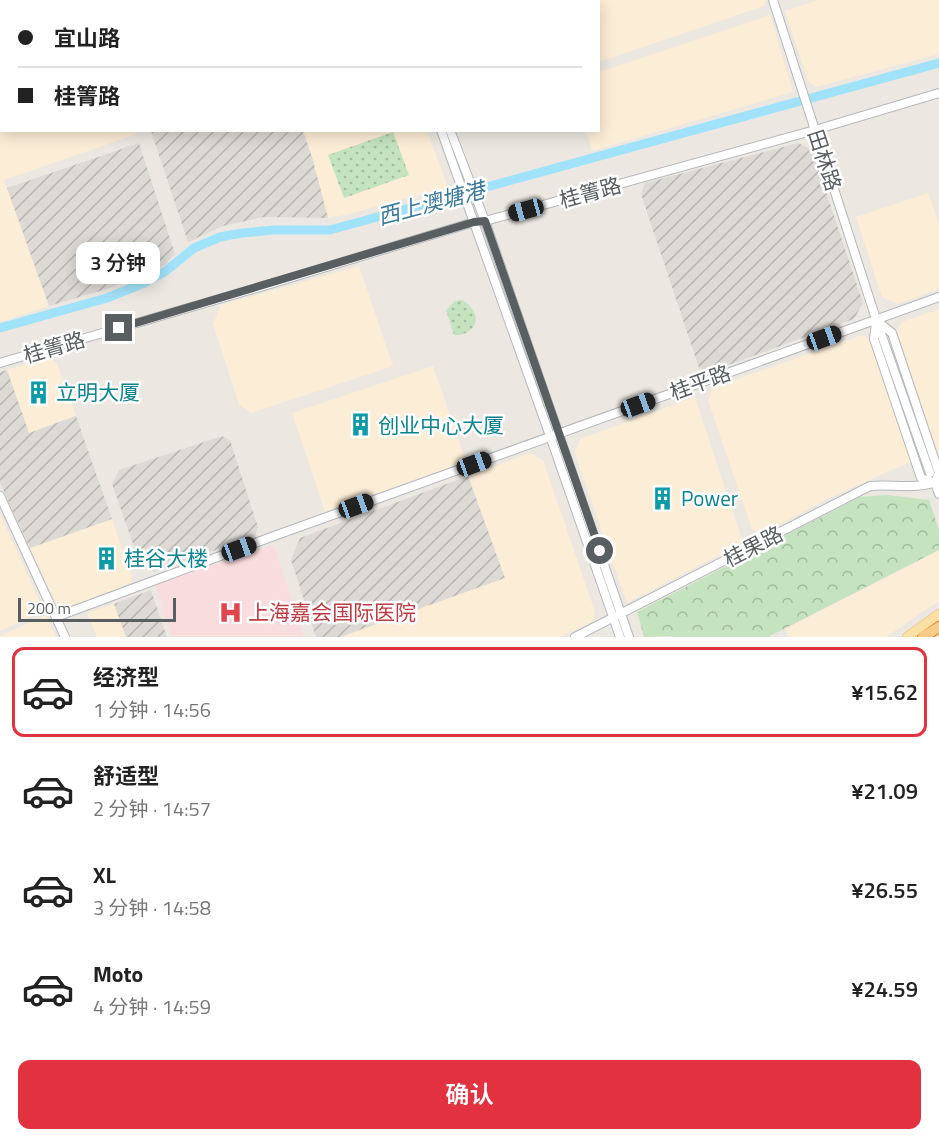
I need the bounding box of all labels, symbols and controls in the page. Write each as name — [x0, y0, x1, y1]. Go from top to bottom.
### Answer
text: 宜山路 — [54, 21, 120, 55]
text: 桂箐路 — [54, 79, 120, 113]
street label: 田林路 — [800, 125, 850, 195]
street label: 桂箐路 — [555, 168, 625, 216]
water label: 西上澳塘港 — [373, 172, 491, 234]
car — [506, 197, 546, 223]
callout: 3 分钟 — [77, 241, 161, 283]
text: 3 分钟 — [90, 247, 146, 278]
route end — [105, 314, 132, 341]
street label: 桂箐路 — [19, 323, 89, 371]
car — [804, 323, 844, 353]
street label: 桂平路 — [665, 356, 735, 408]
place label: 立明大厦 — [56, 376, 140, 408]
building icon: 立明大厦 — [25, 379, 51, 405]
car — [618, 390, 658, 420]
place label: 创业中心大厦 — [378, 409, 504, 441]
building icon: 创业中心大厦 — [347, 412, 373, 438]
car — [454, 449, 494, 479]
place label: Power — [681, 482, 738, 514]
building icon: Power — [650, 485, 676, 511]
car — [336, 491, 376, 521]
street label: 桂果路 — [718, 517, 788, 575]
car — [219, 534, 259, 564]
route start — [586, 537, 613, 564]
place label: 桂谷大楼 — [124, 542, 208, 574]
building icon: 桂谷大楼 — [93, 545, 119, 571]
scale bar — [18, 595, 176, 622]
text: 200 m — [27, 596, 71, 620]
place label: 上海嘉会国际医院 — [248, 596, 416, 628]
hospital icon: 上海嘉会国际医院 — [217, 599, 243, 625]
text: 经济型 — [93, 660, 159, 694]
icon: car — [21, 665, 75, 719]
text: ¥15.62 — [851, 675, 918, 709]
text: 1 分钟 · 14:56 — [93, 694, 211, 725]
text: 舒适型 — [93, 759, 159, 793]
icon: car — [21, 764, 75, 818]
text: ¥21.09 — [851, 774, 918, 808]
text: 2 分钟 · 14:57 — [93, 793, 211, 824]
text: XL — [93, 858, 116, 892]
icon: car — [21, 863, 75, 917]
text: ¥26.55 — [851, 873, 918, 907]
text: 3 分钟 · 14:58 — [93, 892, 211, 923]
text: Moto — [93, 957, 143, 991]
icon: car — [21, 962, 75, 1016]
text: ¥24.59 — [851, 972, 918, 1006]
text: 4 分钟 · 14:59 — [93, 991, 211, 1022]
button: 确认 — [18, 1060, 921, 1129]

